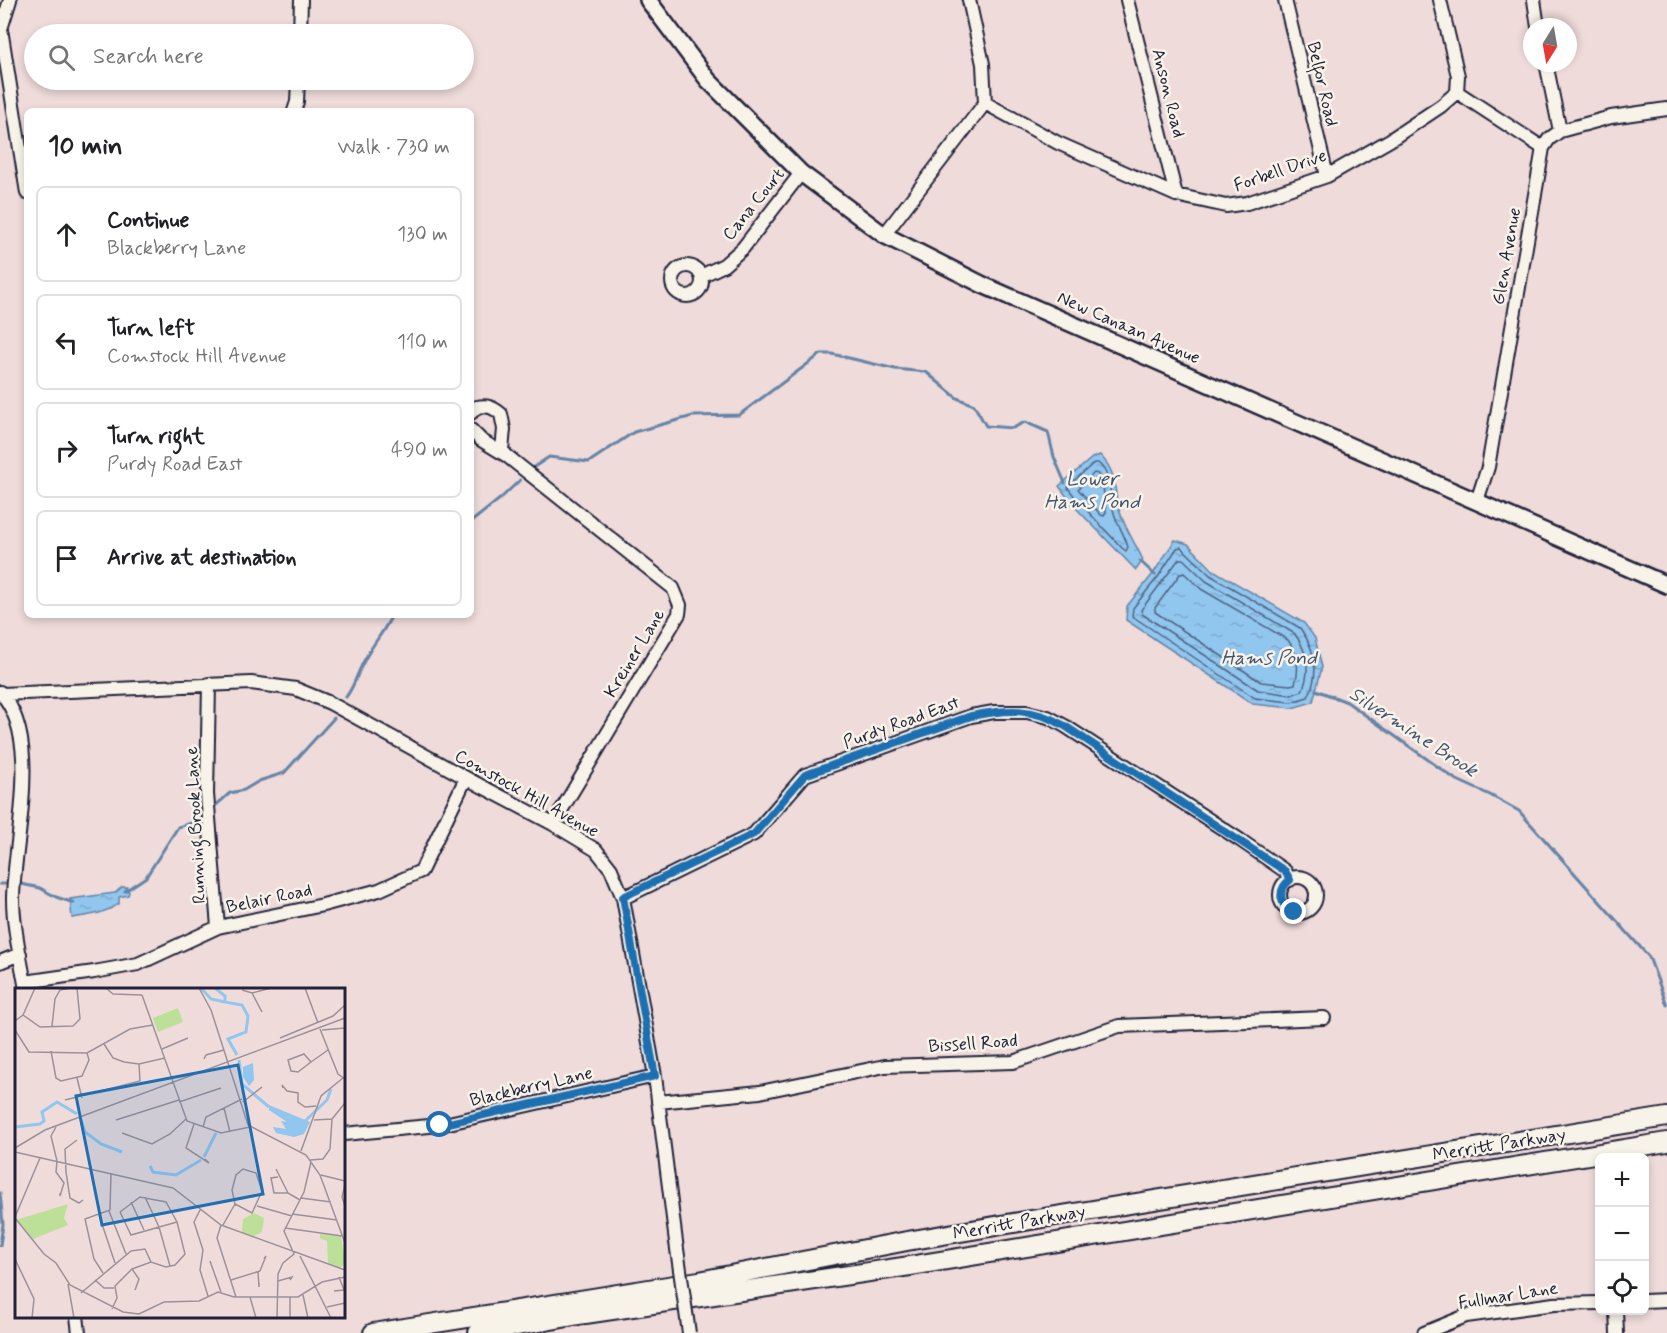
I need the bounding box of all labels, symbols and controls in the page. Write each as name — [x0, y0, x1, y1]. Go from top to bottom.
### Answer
north arrow — [1523, 18, 1577, 72]
search box — [24, 24, 474, 90]
street label: Belfor Road — [1299, 39, 1343, 129]
icon: search — [45, 41, 78, 74]
text: Search here — [93, 43, 204, 71]
street label: Anson Road — [1145, 46, 1191, 140]
text: 10 min — [48, 130, 123, 164]
text: Walk · 730 m — [337, 134, 450, 161]
street label: Forbell Drive — [1231, 144, 1330, 198]
street label: Cana Court — [717, 163, 791, 246]
street label: Glen Avenue — [1487, 206, 1527, 307]
text: Continue — [107, 207, 189, 235]
icon: ahead — [50, 218, 83, 251]
text: 130 m — [397, 221, 448, 248]
text: Blackberry Lane — [107, 235, 246, 262]
street label: New Canaan Avenue — [1053, 286, 1204, 370]
text: Turn left — [107, 315, 195, 343]
icon: left — [50, 326, 83, 359]
text: 110 m — [397, 329, 448, 356]
text: Comstock Hill Avenue — [107, 343, 287, 370]
text: Turn right — [107, 423, 205, 451]
icon: right — [50, 434, 83, 467]
text: 490 m — [391, 437, 448, 464]
text: Purdy Road East — [107, 451, 243, 478]
water label: Lower Hams Pond — [1044, 466, 1141, 516]
icon: arrive — [50, 542, 83, 575]
text: Arrive at destination — [107, 544, 297, 572]
street label: Kreiner Lane — [599, 605, 671, 702]
water label: Hams Pond — [1221, 645, 1318, 672]
water label: Silvermine Brook — [1344, 681, 1484, 785]
street label: Purdy Road East — [840, 691, 963, 755]
street label: Comstock Hill Avenue — [450, 744, 603, 844]
street label: Running Brook Lane — [180, 745, 214, 904]
street label: Belair Road — [224, 878, 314, 920]
route end — [1280, 898, 1306, 924]
inset map — [15, 988, 345, 1318]
street label: Bissell Road — [928, 1029, 1019, 1059]
street label: Blackberry Lane — [467, 1061, 595, 1113]
route start — [426, 1111, 452, 1137]
street label: Merritt Parkway — [1431, 1123, 1567, 1167]
map controls — [1595, 1153, 1649, 1315]
button: + — [1595, 1153, 1649, 1207]
street label: Merritt Parkway — [951, 1200, 1087, 1246]
button: − — [1595, 1207, 1649, 1261]
button: locate — [1595, 1261, 1649, 1315]
street label: Fullmar Lane — [1457, 1276, 1560, 1316]

